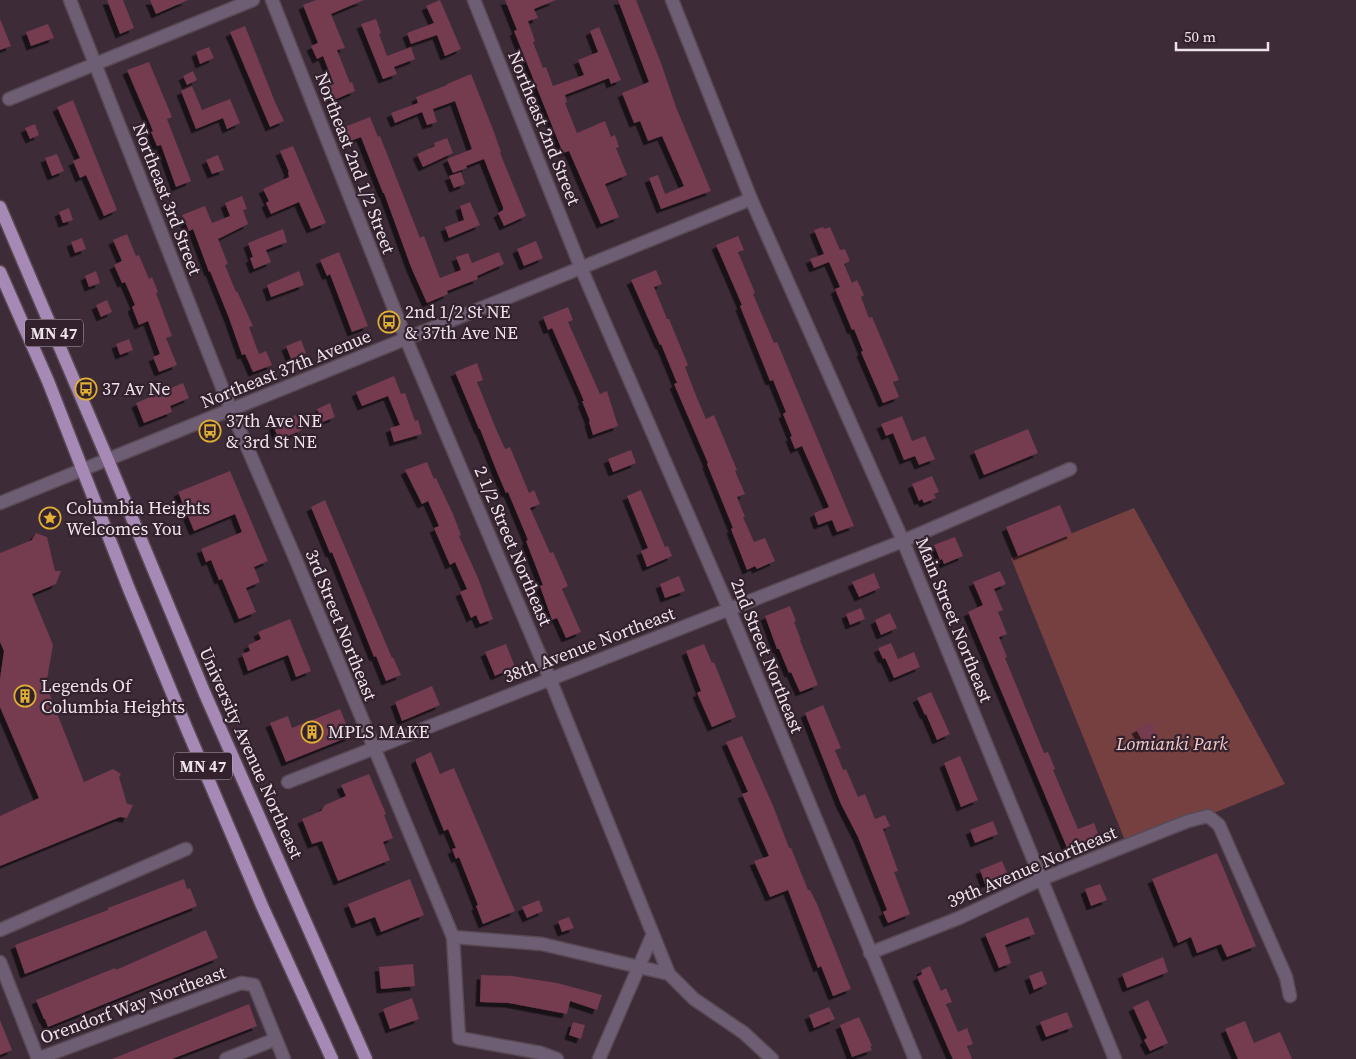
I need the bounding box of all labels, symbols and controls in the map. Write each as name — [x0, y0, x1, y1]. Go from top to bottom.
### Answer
scale bar — [1176, 20, 1268, 52]
text: 50 m — [1184, 26, 1216, 47]
street label: Northeast 2nd Street — [502, 47, 587, 209]
street label: Northeast 2nd 1/2 Street — [309, 68, 402, 257]
street label: Northeast 3rd Street — [127, 119, 208, 279]
place label: 2nd 1/2 St NE & 37th Ave NE — [405, 299, 518, 345]
bus stop icon: 2nd 1/2 St NE & 37th Ave NE — [377, 310, 401, 334]
road number: MN 47 — [25, 319, 83, 346]
street label: Northeast 37th Avenue — [197, 323, 375, 414]
place label: 37 Av Ne — [102, 376, 171, 401]
bus stop icon: 37 Av Ne — [74, 377, 98, 401]
place label: 37th Ave NE & 3rd St NE — [226, 408, 322, 454]
bus stop icon: 37th Ave NE & 3rd St NE — [198, 419, 222, 443]
street label: 2 1/2 Street Northeast — [468, 462, 559, 630]
place label: Columbia Heights Welcomes You — [66, 495, 210, 541]
place icon: Columbia Heights Welcomes You — [38, 506, 62, 530]
street label: Main Street Northeast — [910, 534, 999, 706]
street label: 3rd Street Northeast — [300, 546, 383, 704]
street label: 2nd Street Northeast — [725, 575, 810, 737]
street label: 38th Avenue Northeast — [500, 600, 678, 689]
street label: University Avenue Northeast — [193, 643, 309, 863]
place label: Legends Of Columbia Heights — [41, 673, 185, 719]
building icon: Legends Of Columbia Heights — [13, 684, 37, 708]
place label: MPLS MAKE — [328, 719, 429, 744]
building icon: MPLS MAKE — [300, 720, 324, 744]
park label: Lomianki Park — [1115, 731, 1228, 756]
road number: MN 47 — [174, 752, 232, 779]
street label: 39th Avenue Northeast — [943, 820, 1120, 914]
street label: Orendorf Way Northeast — [37, 959, 229, 1050]

